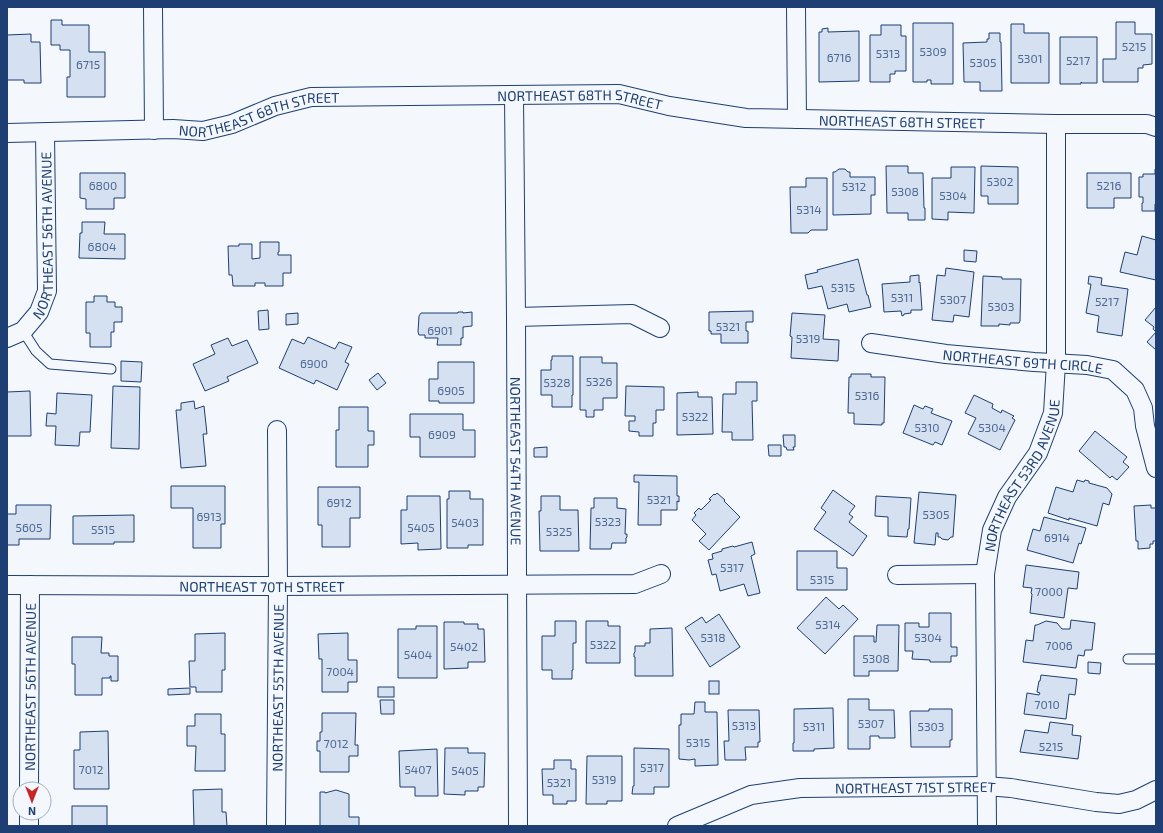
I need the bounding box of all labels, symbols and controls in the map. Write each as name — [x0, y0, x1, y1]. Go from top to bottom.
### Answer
house number: 5215 — [1122, 39, 1146, 53]
house number: 5309 — [919, 44, 947, 58]
house number: 5313 — [876, 46, 900, 60]
house number: 6716 — [827, 50, 851, 64]
house number: 5301 — [1017, 51, 1043, 65]
house number: 5217 — [1066, 53, 1090, 67]
house number: 5305 — [970, 55, 996, 69]
house number: 6715 — [76, 57, 100, 71]
street label: NORTHEAST 68TH STREET — [497, 85, 664, 113]
street label: NORTHEAST 68TH STREET — [178, 88, 340, 140]
street label: NORTHEAST 68TH STREET — [819, 111, 985, 131]
street label: NORTHEAST 56TH AVENUE — [28, 151, 56, 322]
house number: 5302 — [986, 174, 1014, 188]
house number: 6800 — [89, 178, 117, 192]
house number: 5216 — [1097, 178, 1122, 192]
house number: 5312 — [842, 179, 867, 193]
house number: 5308 — [891, 184, 919, 198]
house number: 5304 — [939, 188, 967, 202]
house number: 5314 — [796, 202, 822, 216]
house number: 6804 — [88, 239, 116, 253]
house number: 5315 — [831, 280, 855, 294]
house number: 5311 — [891, 290, 913, 304]
house number: 5307 — [940, 292, 966, 306]
house number: 5217 — [1095, 294, 1119, 308]
house number: 5303 — [987, 299, 1015, 313]
house number: 5321 — [716, 319, 740, 333]
house number: 6901 — [427, 323, 453, 337]
house number: 5319 — [796, 331, 821, 345]
street label: NORTHEAST 69TH CIRCLE — [942, 345, 1105, 376]
house number: 6900 — [300, 356, 328, 370]
house number: 5326 — [586, 374, 612, 388]
house number: 5328 — [543, 375, 571, 389]
street label: NORTHEAST 54TH AVENUE — [508, 377, 525, 545]
house number: 6905 — [437, 383, 465, 397]
house number: 5316 — [855, 388, 880, 402]
street label: NORTHEAST 53RD AVENUE — [980, 399, 1062, 553]
house number: 5322 — [682, 409, 709, 423]
house number: 5310 — [914, 420, 940, 434]
house number: 5304 — [978, 420, 1006, 434]
house number: 6909 — [428, 427, 456, 441]
house number: 5321 — [647, 492, 671, 506]
house number: 6912 — [326, 495, 352, 509]
house number: 5305 — [923, 507, 949, 521]
house number: 6913 — [196, 509, 222, 523]
house number: 5323 — [595, 514, 621, 528]
house number: 5403 — [451, 515, 479, 529]
house number: 5605 — [16, 520, 42, 534]
house number: 5405 — [407, 520, 435, 534]
house number: 5515 — [91, 522, 115, 536]
house number: 5325 — [546, 524, 572, 538]
house number: 6914 — [1044, 530, 1070, 544]
house number: 5317 — [720, 560, 744, 574]
house number: 5315 — [810, 572, 834, 586]
street label: NORTHEAST 70TH STREET — [179, 577, 345, 595]
house number: 7000 — [1035, 584, 1063, 598]
street label: NORTHEAST 56TH AVENUE — [21, 603, 38, 771]
street label: NORTHEAST 55TH AVENUE — [268, 604, 286, 772]
house number: 5314 — [815, 617, 841, 631]
house number: 5318 — [700, 630, 726, 644]
house number: 5304 — [914, 630, 942, 644]
house number: 5322 — [590, 637, 617, 651]
house number: 7006 — [1045, 638, 1073, 652]
house number: 5402 — [450, 639, 478, 653]
house number: 5404 — [404, 647, 432, 661]
house number: 5308 — [862, 651, 890, 665]
house number: 7004 — [326, 664, 354, 678]
house number: 7010 — [1034, 697, 1060, 711]
house number: 5307 — [858, 716, 884, 730]
house number: 5313 — [732, 718, 756, 732]
house number: 5311 — [803, 719, 825, 733]
house number: 5303 — [917, 719, 945, 733]
house number: 5315 — [686, 735, 710, 749]
house number: 7012 — [324, 736, 349, 750]
house number: 5215 — [1039, 739, 1063, 753]
house number: 5317 — [640, 760, 664, 774]
house number: 7012 — [79, 762, 104, 776]
house number: 5407 — [404, 762, 432, 776]
house number: 5405 — [451, 763, 479, 777]
house number: 5319 — [592, 772, 617, 786]
house number: 5321 — [547, 775, 571, 789]
street label: NORTHEAST 71ST STREET — [835, 777, 996, 796]
north arrow — [12, 781, 52, 821]
text: N — [28, 805, 36, 818]

